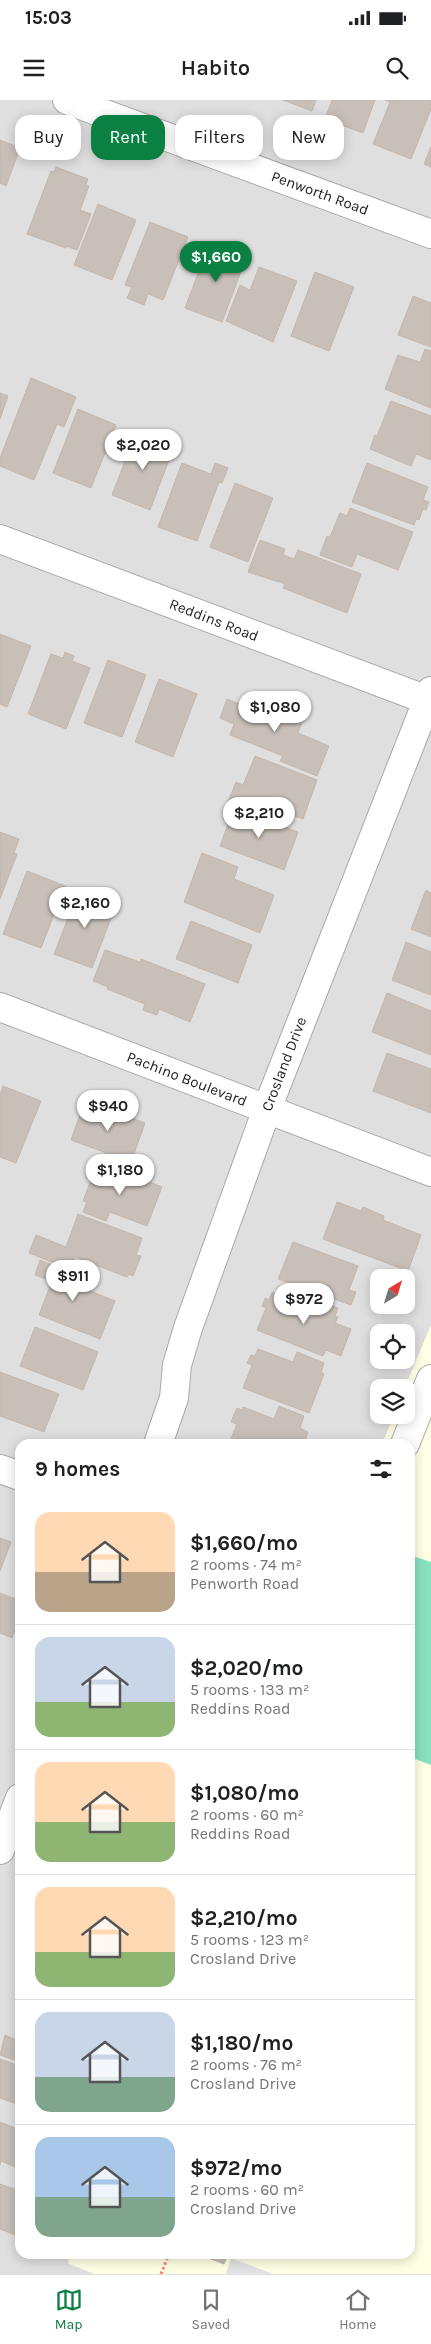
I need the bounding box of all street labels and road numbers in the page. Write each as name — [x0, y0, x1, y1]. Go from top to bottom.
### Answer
street label: Penworth Road — [269, 167, 371, 219]
street label: Reddins Road — [167, 595, 261, 645]
street label: Crosland Drive — [258, 1014, 310, 1114]
street label: Pachino Boulevard — [124, 1048, 250, 1110]

